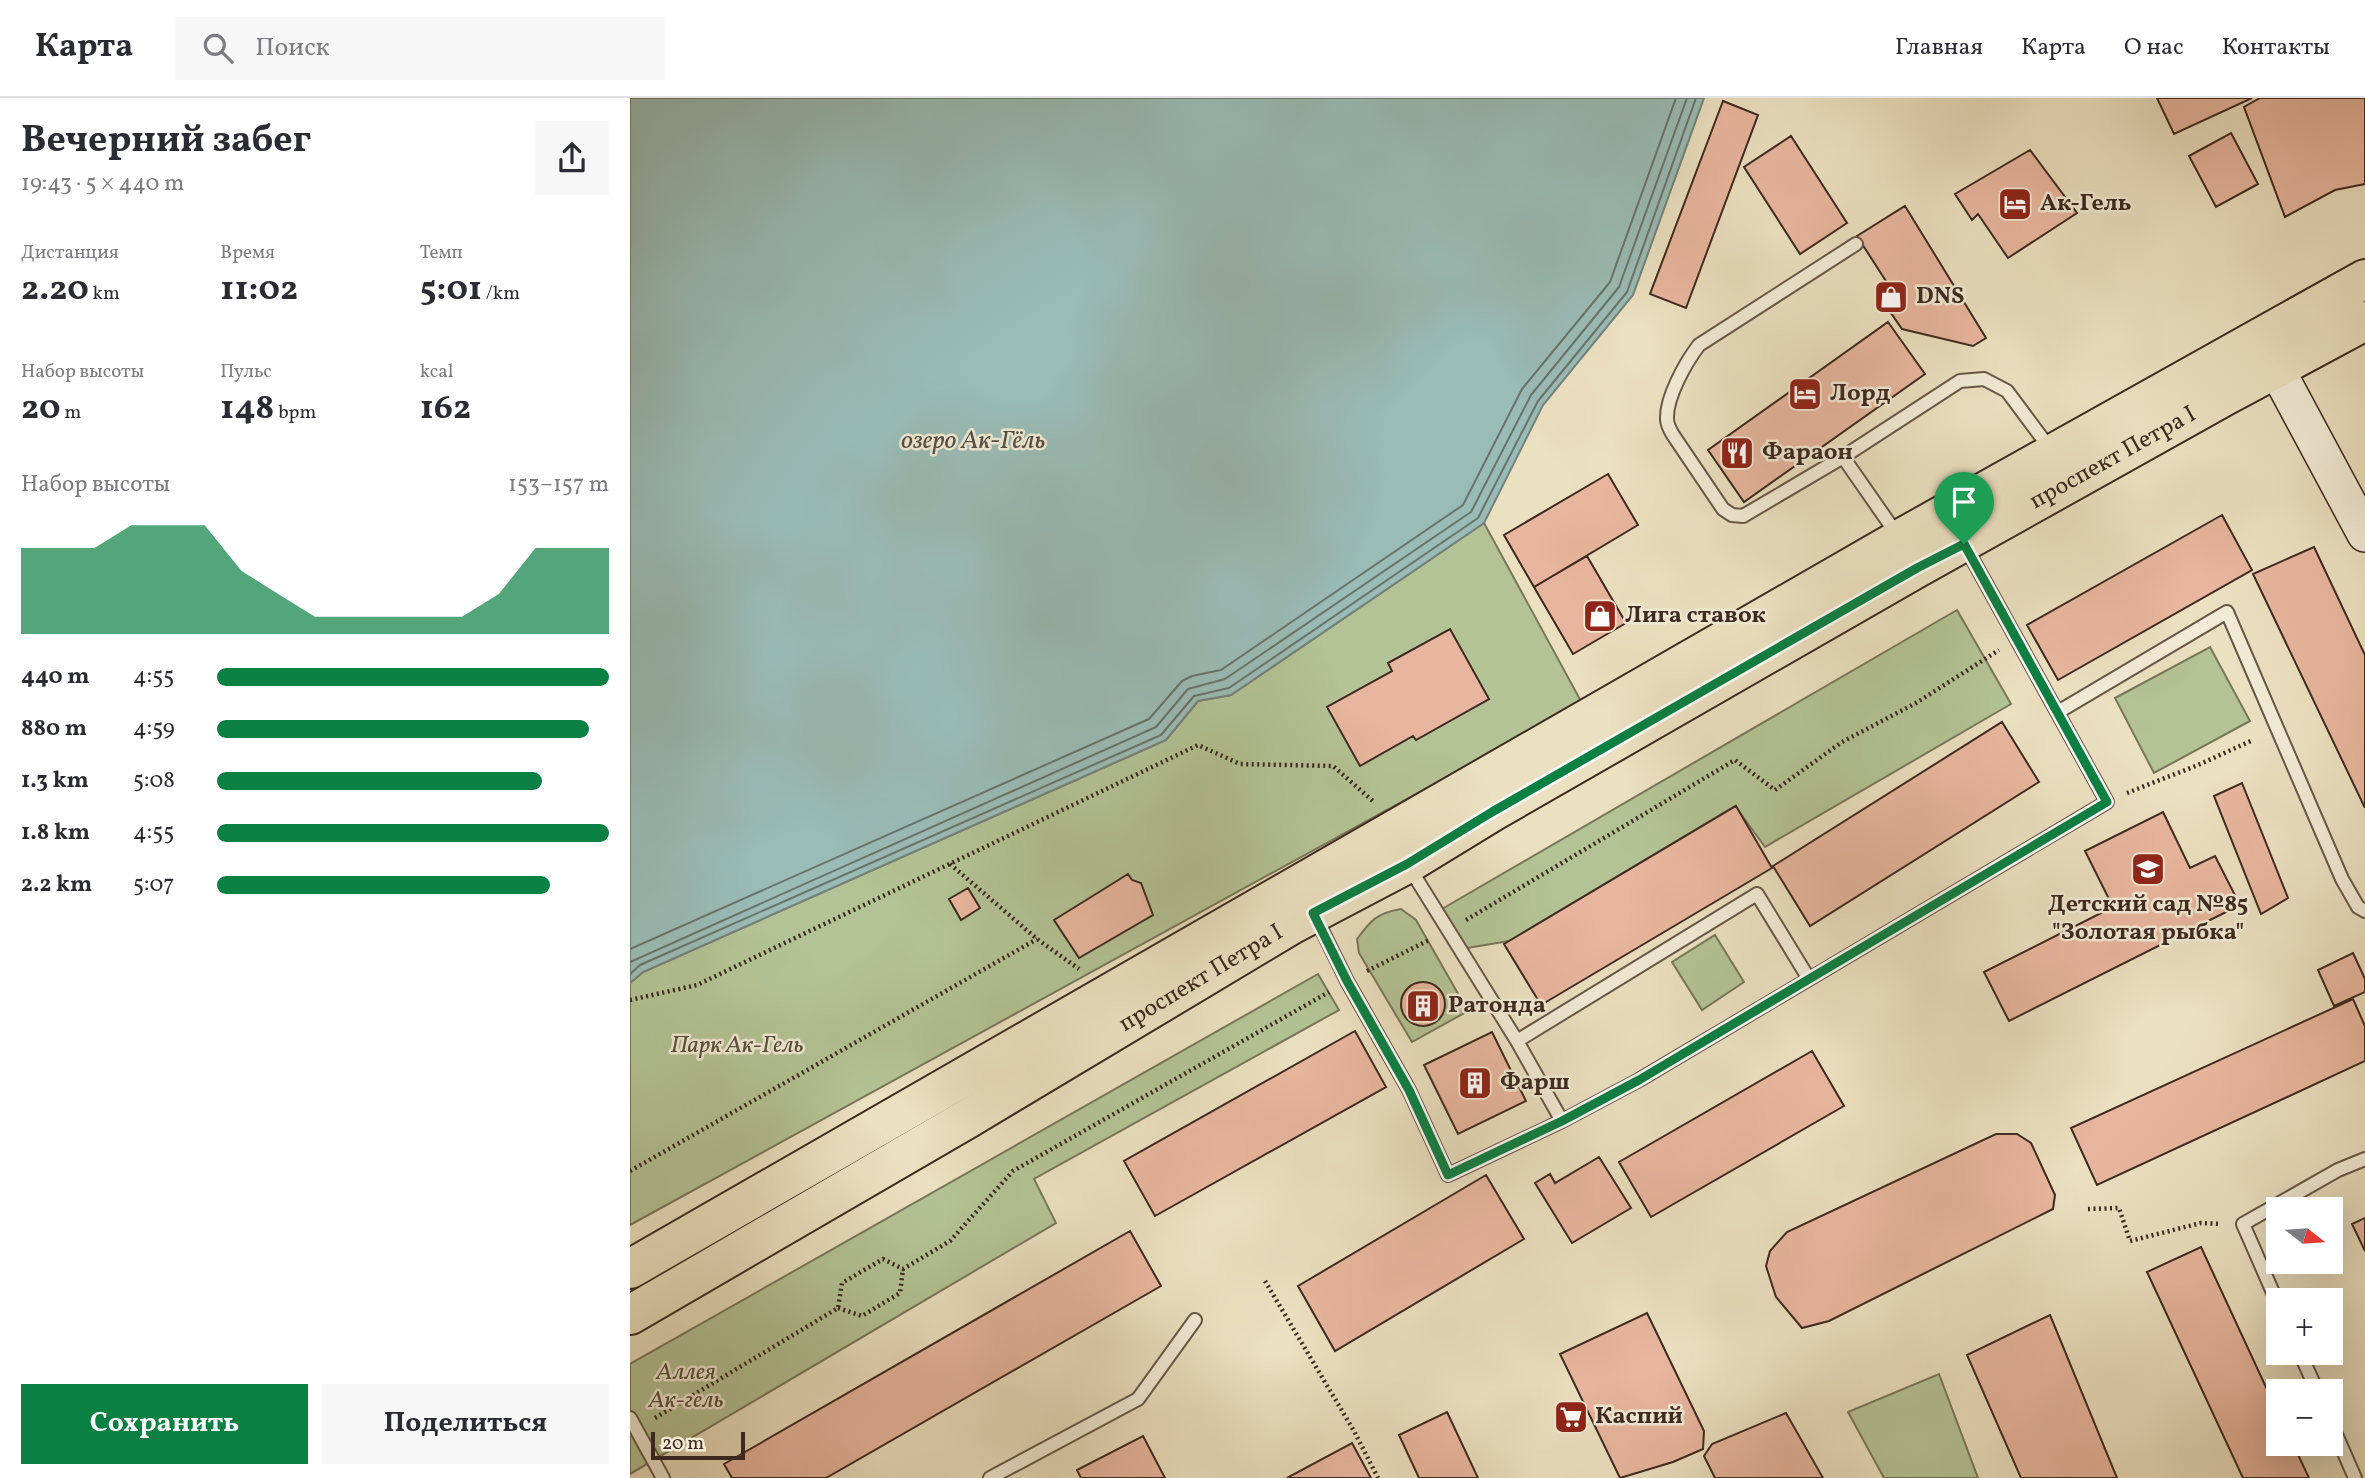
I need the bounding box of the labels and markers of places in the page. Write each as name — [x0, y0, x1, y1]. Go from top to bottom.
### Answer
hotel icon: Ак-Гель — [1996, 185, 2034, 223]
place label: Ак-Гель — [2040, 187, 2132, 221]
shop icon: DNS — [1872, 278, 1910, 316]
place label: DNS — [1916, 280, 1964, 314]
hotel icon: Лорд — [1786, 375, 1824, 413]
place label: Лорд — [1830, 377, 1891, 411]
restaurant icon: Фараон — [1718, 434, 1756, 472]
place label: Фараон — [1762, 436, 1853, 470]
pin — [1934, 472, 1994, 544]
shop icon: Лига ставок — [1581, 597, 1619, 635]
place label: Лига ставок — [1625, 599, 1766, 633]
school or university icon: Детский сад №85 "Золотая рыбка" — [2129, 850, 2167, 888]
place label: Детский сад №85 "Золотая рыбка" — [2048, 888, 2248, 950]
building icon: Ратонда — [1404, 987, 1442, 1025]
place label: Ратонда — [1448, 989, 1546, 1023]
building icon: Фарш — [1456, 1064, 1494, 1102]
place label: Фарш — [1500, 1066, 1570, 1100]
supermarket icon: Каспий — [1552, 1398, 1590, 1436]
place label: Каспий — [1595, 1400, 1683, 1434]

